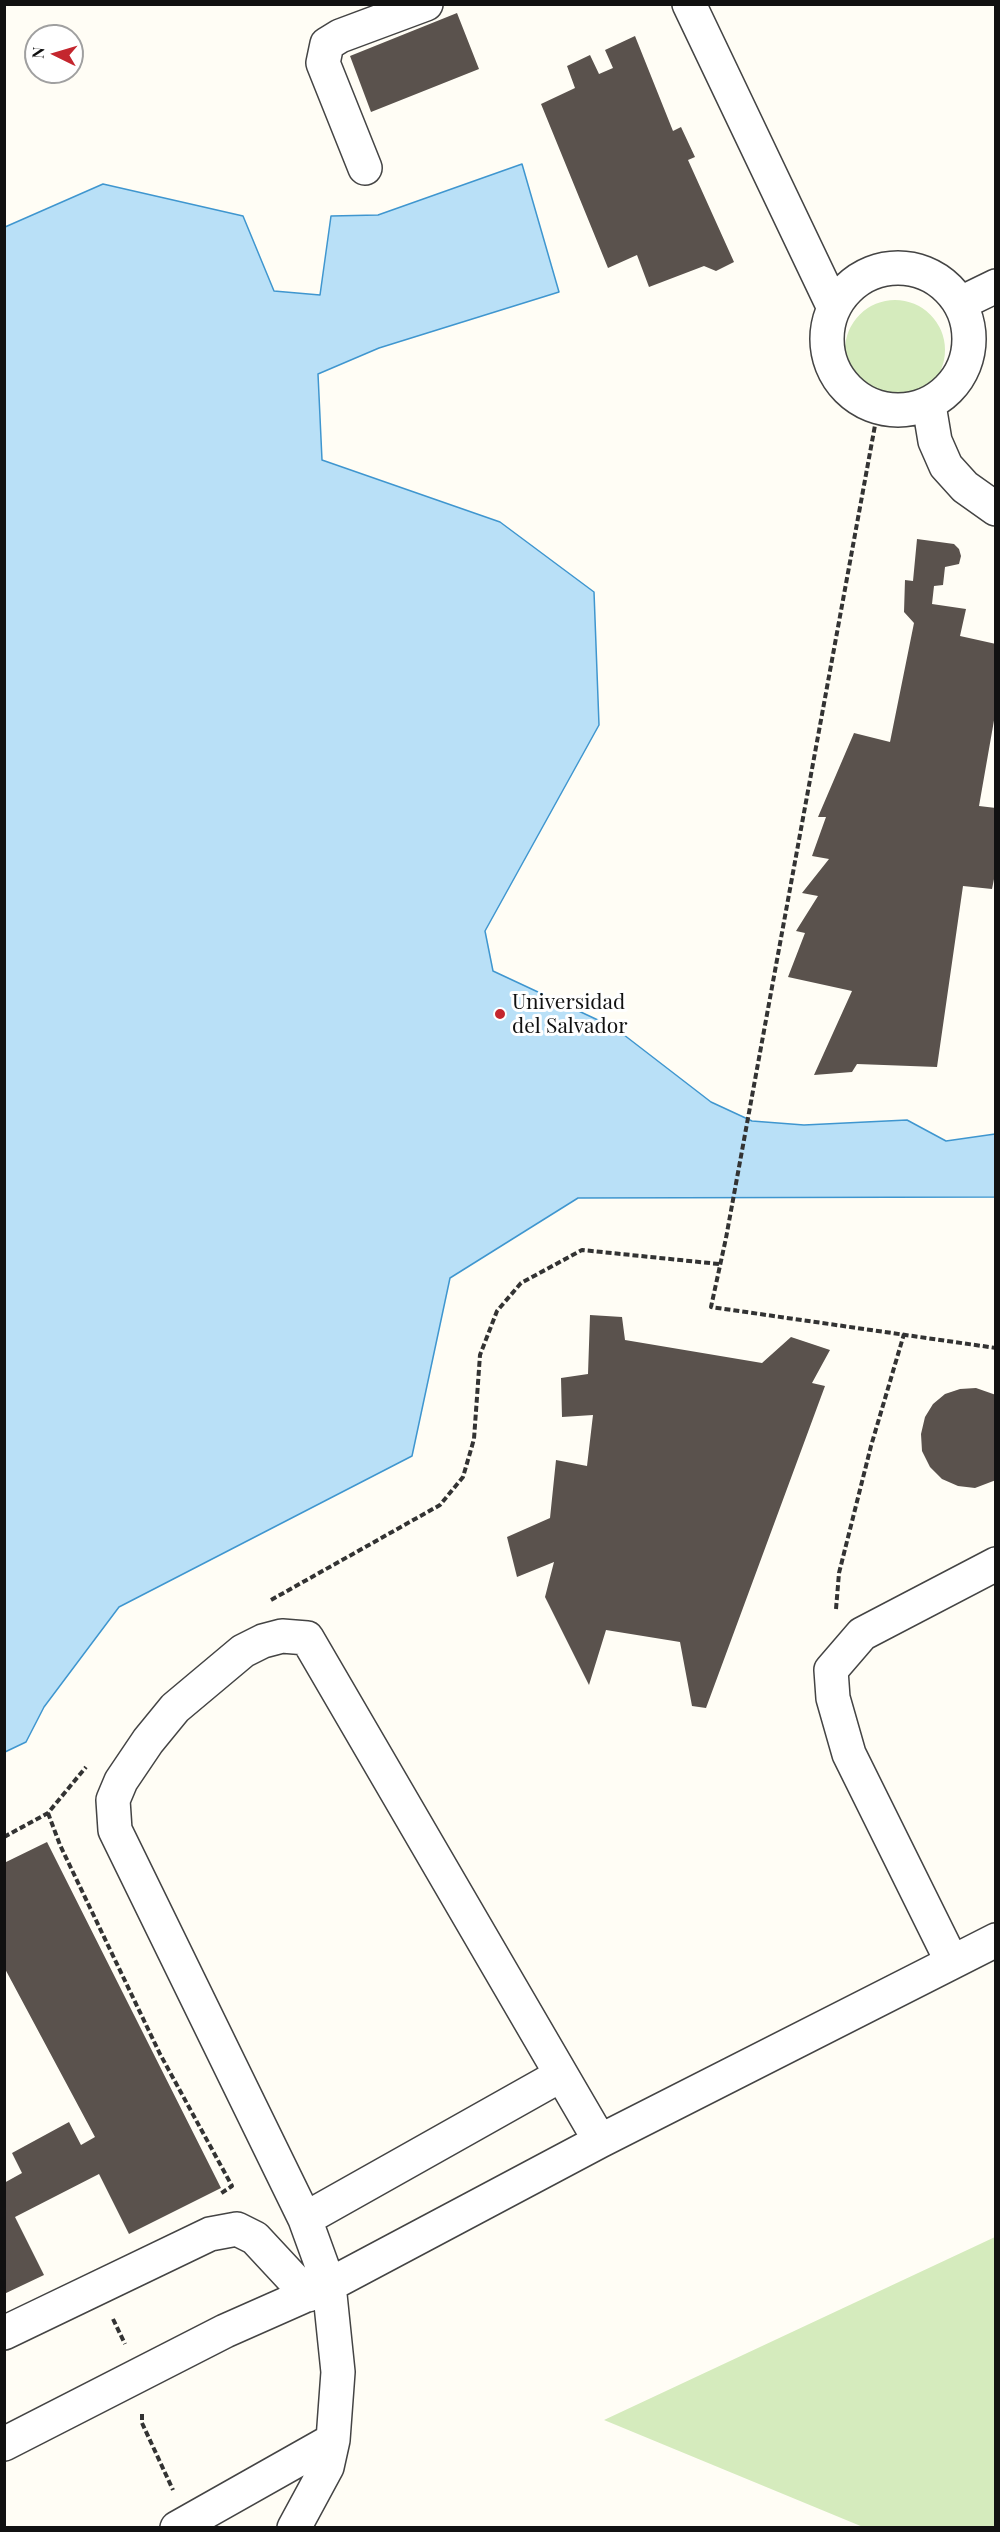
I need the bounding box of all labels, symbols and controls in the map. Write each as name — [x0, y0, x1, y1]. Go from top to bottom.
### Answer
north arrow — [24, 24, 84, 84]
text: N — [27, 46, 49, 59]
place label: Universidad del Salvador — [512, 989, 628, 1039]
marker: Universidad del Salvador — [493, 1007, 507, 1021]

